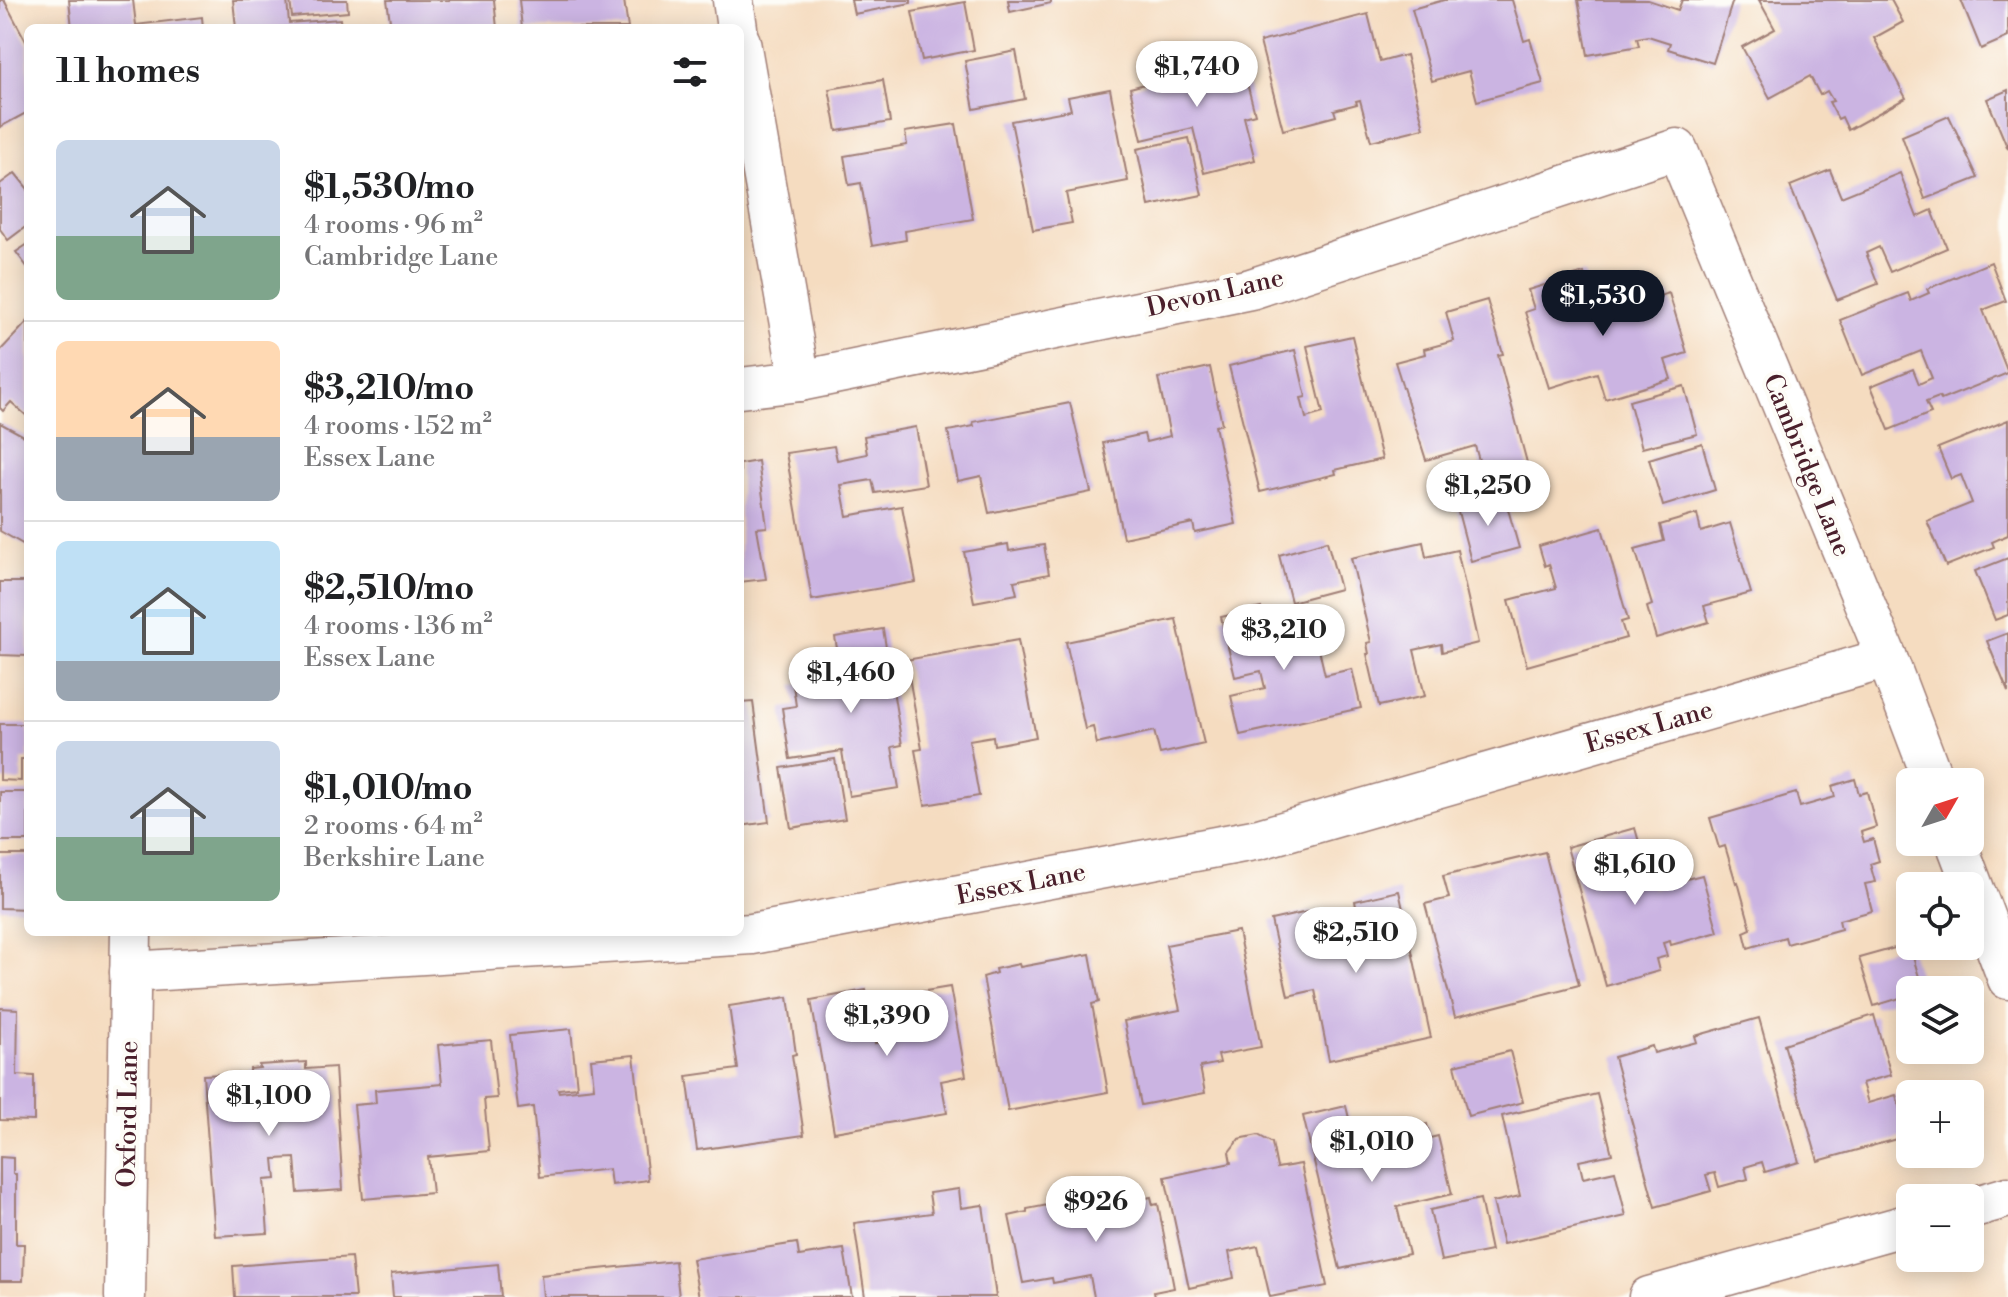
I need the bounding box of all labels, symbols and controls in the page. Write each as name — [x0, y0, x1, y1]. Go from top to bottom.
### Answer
pin: $1,740 — [1132, 41, 1262, 109]
icon: filters — [668, 50, 712, 94]
text: 11 homes — [56, 51, 200, 93]
text: $1,740 — [1154, 51, 1240, 83]
text: $1,530/mo — [304, 167, 475, 209]
icon: home — [120, 172, 216, 268]
text: 4 rooms · 96 m² — [304, 209, 483, 241]
text: Cambridge Lane — [304, 241, 498, 273]
street label: Devon Lane — [1143, 262, 1287, 324]
pin: $1,530 — [1538, 270, 1668, 338]
text: $1,530 — [1560, 280, 1646, 312]
text: $3,210/mo — [304, 368, 474, 410]
street label: Cambridge Lane — [1756, 369, 1858, 561]
icon: home — [120, 373, 216, 469]
text: 4 rooms · 152 m² — [304, 410, 492, 442]
text: Essex Lane — [304, 442, 435, 474]
pin: $1,250 — [1423, 460, 1553, 528]
text: $1,250 — [1444, 470, 1532, 502]
text: $2,510/mo — [304, 568, 474, 610]
icon: home — [120, 573, 216, 669]
pin: $3,210 — [1219, 604, 1349, 672]
text: 4 rooms · 136 m² — [304, 610, 493, 642]
text: $3,210 — [1241, 614, 1327, 646]
text: Essex Lane — [304, 642, 435, 674]
pin: $1,460 — [786, 647, 916, 715]
text: $1,460 — [807, 657, 895, 689]
street label: Essex Lane — [1581, 694, 1717, 760]
text: $1,010/mo — [304, 768, 472, 810]
north arrow — [1896, 768, 1984, 856]
map controls — [1896, 768, 1984, 1272]
icon: home — [120, 773, 216, 869]
text: 2 rooms · 64 m² — [304, 810, 483, 842]
pin: $1,610 — [1570, 839, 1700, 907]
text: Berkshire Lane — [304, 842, 485, 874]
text: $1,610 — [1594, 849, 1676, 881]
street label: Essex Lane — [954, 856, 1088, 912]
button: locate — [1896, 872, 1984, 960]
pin: $2,510 — [1291, 907, 1421, 975]
text: $2,510 — [1313, 917, 1399, 949]
button: layers — [1896, 976, 1984, 1064]
pin: $1,390 — [822, 990, 952, 1058]
text: $1,390 — [843, 1000, 931, 1032]
street label: Oxford Lane — [111, 1040, 145, 1188]
pin: $1,100 — [204, 1070, 334, 1138]
text: $1,100 — [226, 1080, 312, 1112]
button: + — [1896, 1080, 1984, 1168]
pin: $1,010 — [1307, 1116, 1437, 1184]
text: $1,010 — [1330, 1126, 1414, 1158]
pin: $926 — [1049, 1176, 1143, 1244]
button: − — [1896, 1184, 1984, 1272]
text: $926 — [1064, 1186, 1128, 1218]

